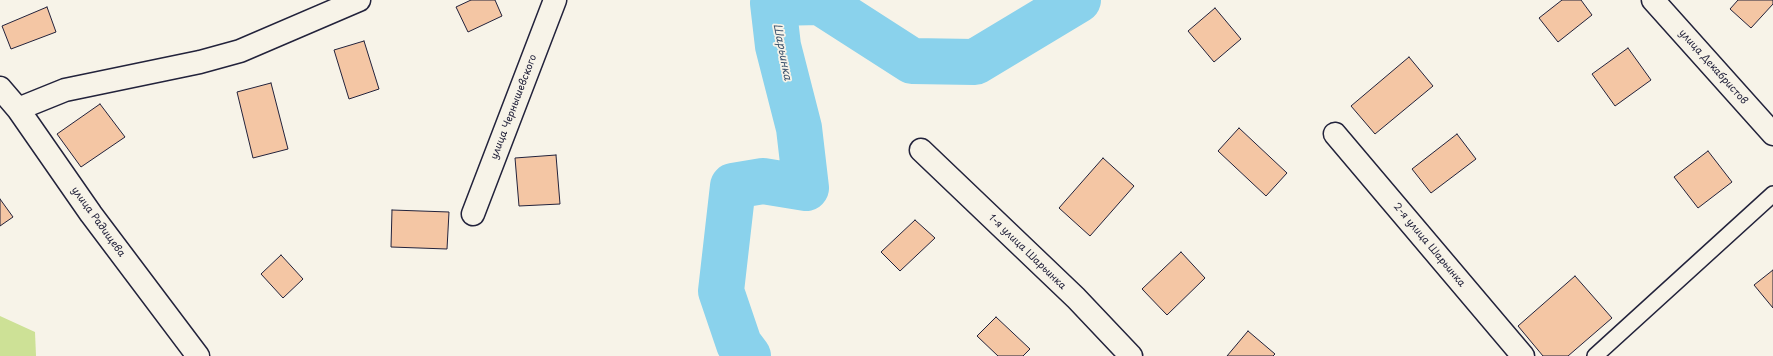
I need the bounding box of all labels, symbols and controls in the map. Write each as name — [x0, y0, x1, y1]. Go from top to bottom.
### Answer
water label: Шарьинка — [770, 23, 794, 81]
street label: улица Декабристов — [1676, 27, 1750, 107]
street label: улица Чернышевского — [488, 53, 540, 161]
street label: улица Радищева — [69, 185, 127, 259]
street label: 2-я улица Шарьинка — [1390, 201, 1468, 289]
street label: 1-я улица Шарьинка — [986, 212, 1068, 292]

